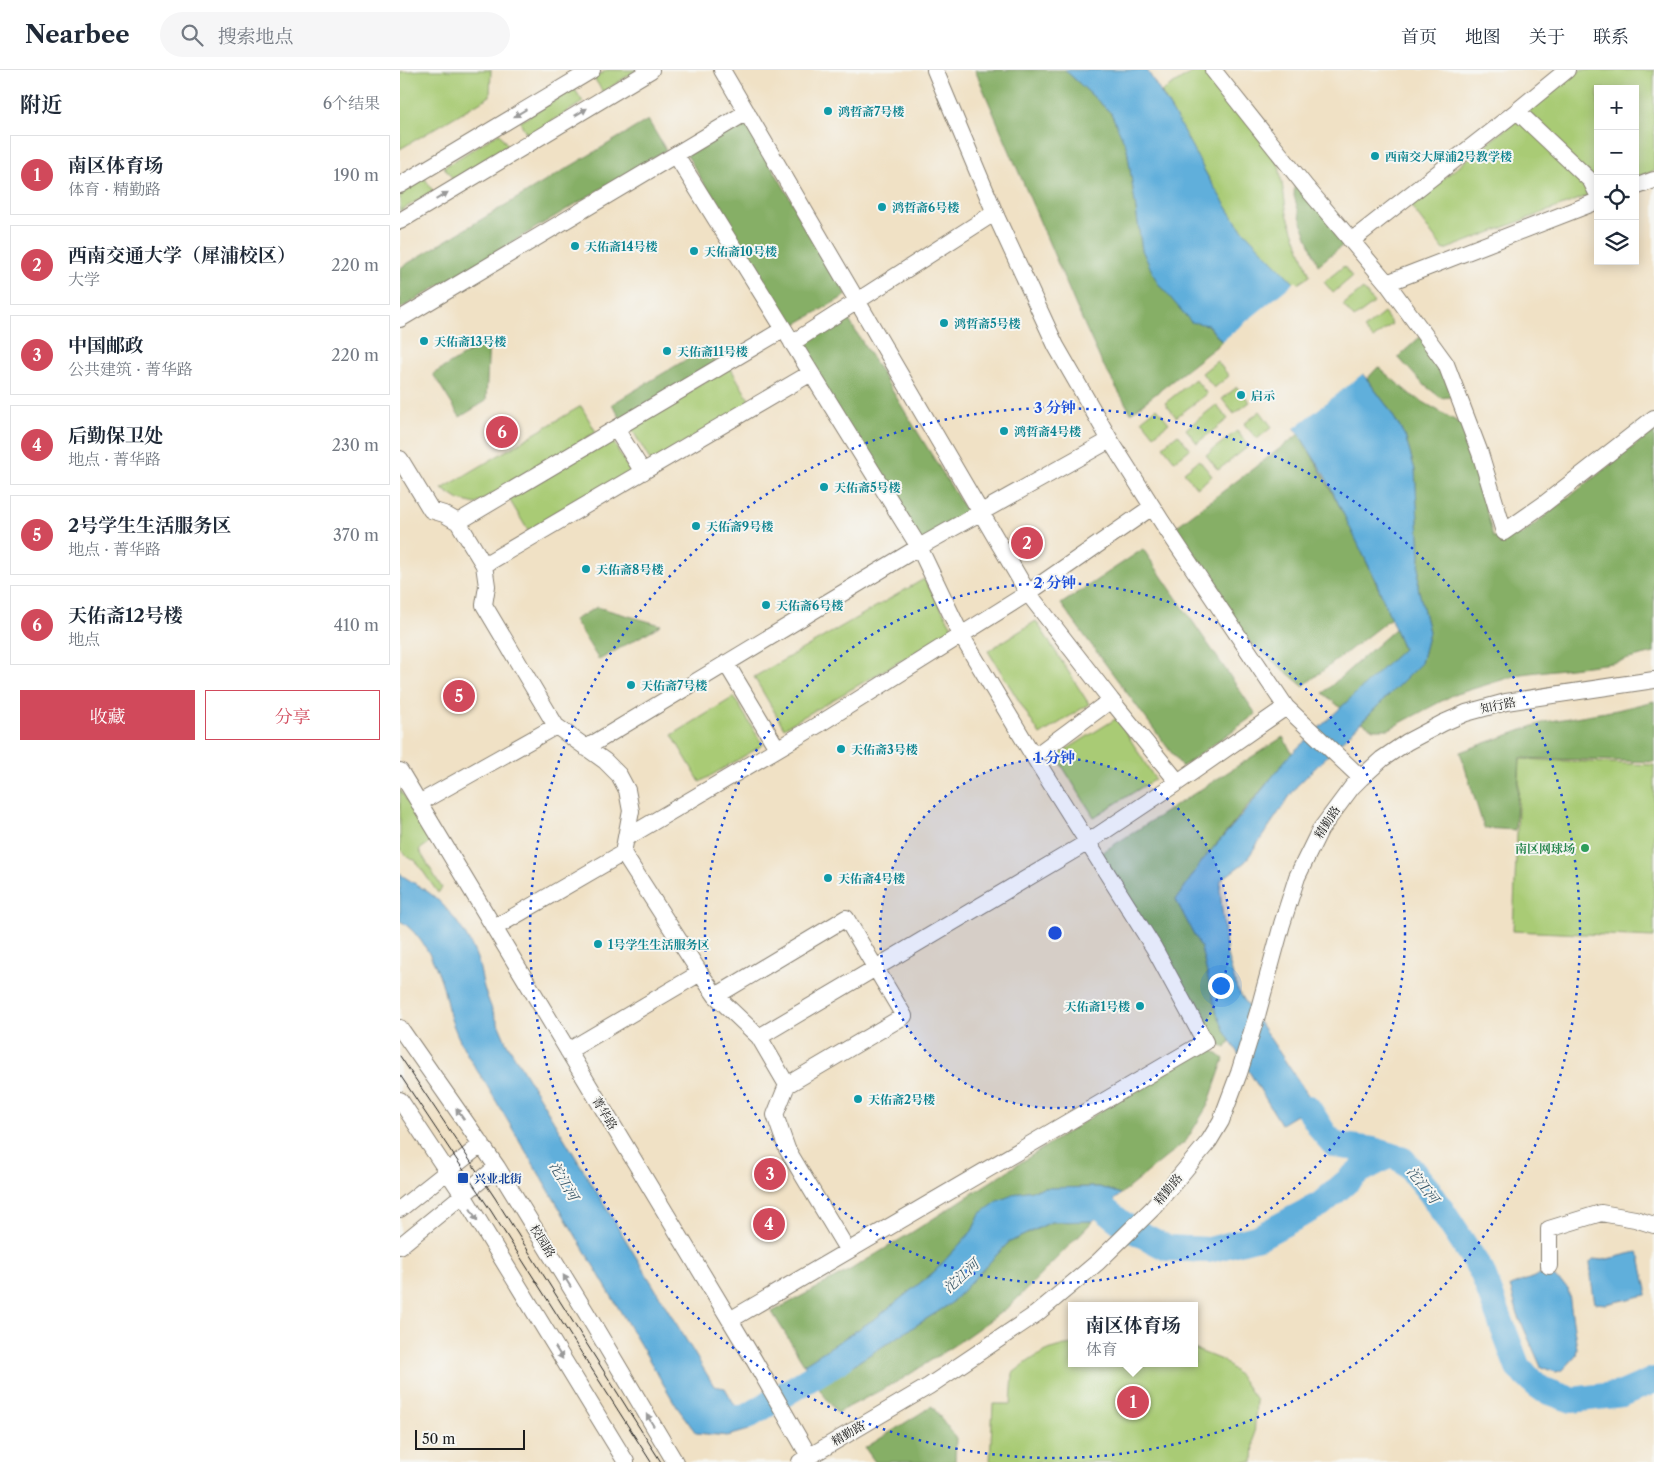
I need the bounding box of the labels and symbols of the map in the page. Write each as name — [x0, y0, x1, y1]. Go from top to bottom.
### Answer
place label: 鸿哲斋7号楼 — [838, 104, 904, 119]
marker: 鸿哲斋7号楼 — [822, 105, 834, 117]
one-way arrow — [575, 107, 588, 116]
one-way arrow — [513, 109, 526, 118]
place label: 西南交大犀浦2号教学楼 — [1385, 149, 1512, 164]
marker: 西南交大犀浦2号教学楼 — [1369, 150, 1381, 162]
one-way arrow — [435, 191, 448, 200]
place label: 鸿哲斋6号楼 — [892, 200, 959, 215]
marker: 鸿哲斋6号楼 — [876, 201, 888, 213]
place label: 天佑斋14号楼 — [585, 239, 658, 254]
marker: 天佑斋14号楼 — [569, 240, 581, 252]
place label: 天佑斋10号楼 — [704, 244, 777, 259]
marker: 天佑斋10号楼 — [688, 245, 700, 257]
place label: 鸿哲斋5号楼 — [954, 316, 1021, 331]
marker: 鸿哲斋5号楼 — [938, 317, 950, 329]
place label: 天佑斋13号楼 — [434, 334, 506, 349]
marker: 天佑斋13号楼 — [418, 335, 430, 347]
place label: 天佑斋11号楼 — [677, 344, 748, 359]
marker: 天佑斋11号楼 — [661, 345, 673, 357]
place label: 启示 — [1251, 388, 1275, 403]
marker: 启示 — [1235, 389, 1247, 401]
text: 3 分钟 — [1034, 398, 1076, 417]
pin: 6 — [486, 413, 518, 451]
place label: 鸿哲斋4号楼 — [1014, 424, 1081, 439]
marker: 鸿哲斋4号楼 — [998, 425, 1010, 437]
place label: 天佑斋5号楼 — [834, 480, 901, 495]
marker: 天佑斋5号楼 — [818, 481, 830, 493]
place label: 天佑斋9号楼 — [706, 519, 773, 534]
marker: 天佑斋9号楼 — [690, 520, 702, 532]
pin: 2 — [1011, 524, 1043, 562]
place label: 天佑斋8号楼 — [596, 562, 663, 577]
marker: 天佑斋8号楼 — [580, 563, 592, 575]
text: 2 分钟 — [1034, 573, 1076, 592]
place label: 天佑斋6号楼 — [776, 598, 843, 613]
marker: 天佑斋6号楼 — [760, 599, 772, 611]
pin: 5 — [443, 677, 475, 715]
place label: 天佑斋7号楼 — [641, 678, 707, 693]
marker: 天佑斋7号楼 — [625, 679, 637, 691]
street label: 知行路 — [1479, 694, 1517, 716]
place label: 天佑斋3号楼 — [851, 742, 918, 757]
marker: 天佑斋3号楼 — [835, 743, 847, 755]
text: 1 分钟 — [1035, 748, 1075, 767]
street label: 精勤路 — [1311, 803, 1343, 841]
place label: 南区网球场 — [1515, 841, 1575, 856]
marker: 南区网球场 — [1579, 842, 1591, 854]
place label: 天佑斋4号楼 — [838, 871, 905, 886]
marker: 天佑斋4号楼 — [822, 872, 834, 884]
centre of rings — [1046, 924, 1064, 942]
place label: 1号学生生活服务区 — [608, 937, 709, 952]
marker: 1号学生生活服务区 — [592, 938, 604, 950]
your location — [1208, 973, 1234, 999]
place label: 天佑斋1号楼 — [1065, 999, 1130, 1014]
marker: 天佑斋1号楼 — [1134, 1000, 1146, 1012]
place label: 天佑斋2号楼 — [868, 1092, 935, 1107]
marker: 天佑斋2号楼 — [852, 1093, 864, 1105]
street label: 菁华路 — [589, 1094, 621, 1132]
one-way arrow — [455, 1107, 465, 1121]
pin: 3 — [754, 1155, 786, 1193]
water label: 沱江河 — [546, 1158, 584, 1206]
water label: 沱江河 — [1403, 1163, 1445, 1209]
street label: 精勤路 — [1151, 1170, 1185, 1208]
marker: 兴业北街 — [456, 1171, 470, 1185]
place label: 兴业北街 — [474, 1171, 522, 1186]
pin: 4 — [753, 1205, 785, 1243]
one-way arrow — [470, 1208, 479, 1221]
street label: 校园路 — [527, 1222, 559, 1260]
water label: 沱江河 — [939, 1253, 985, 1297]
one-way arrow — [562, 1274, 571, 1287]
one-way arrow — [555, 1347, 564, 1360]
pin: 1 — [1117, 1383, 1149, 1421]
one-way arrow — [645, 1414, 654, 1427]
street label: 精勤路 — [829, 1418, 867, 1448]
scale bar — [415, 1427, 525, 1450]

